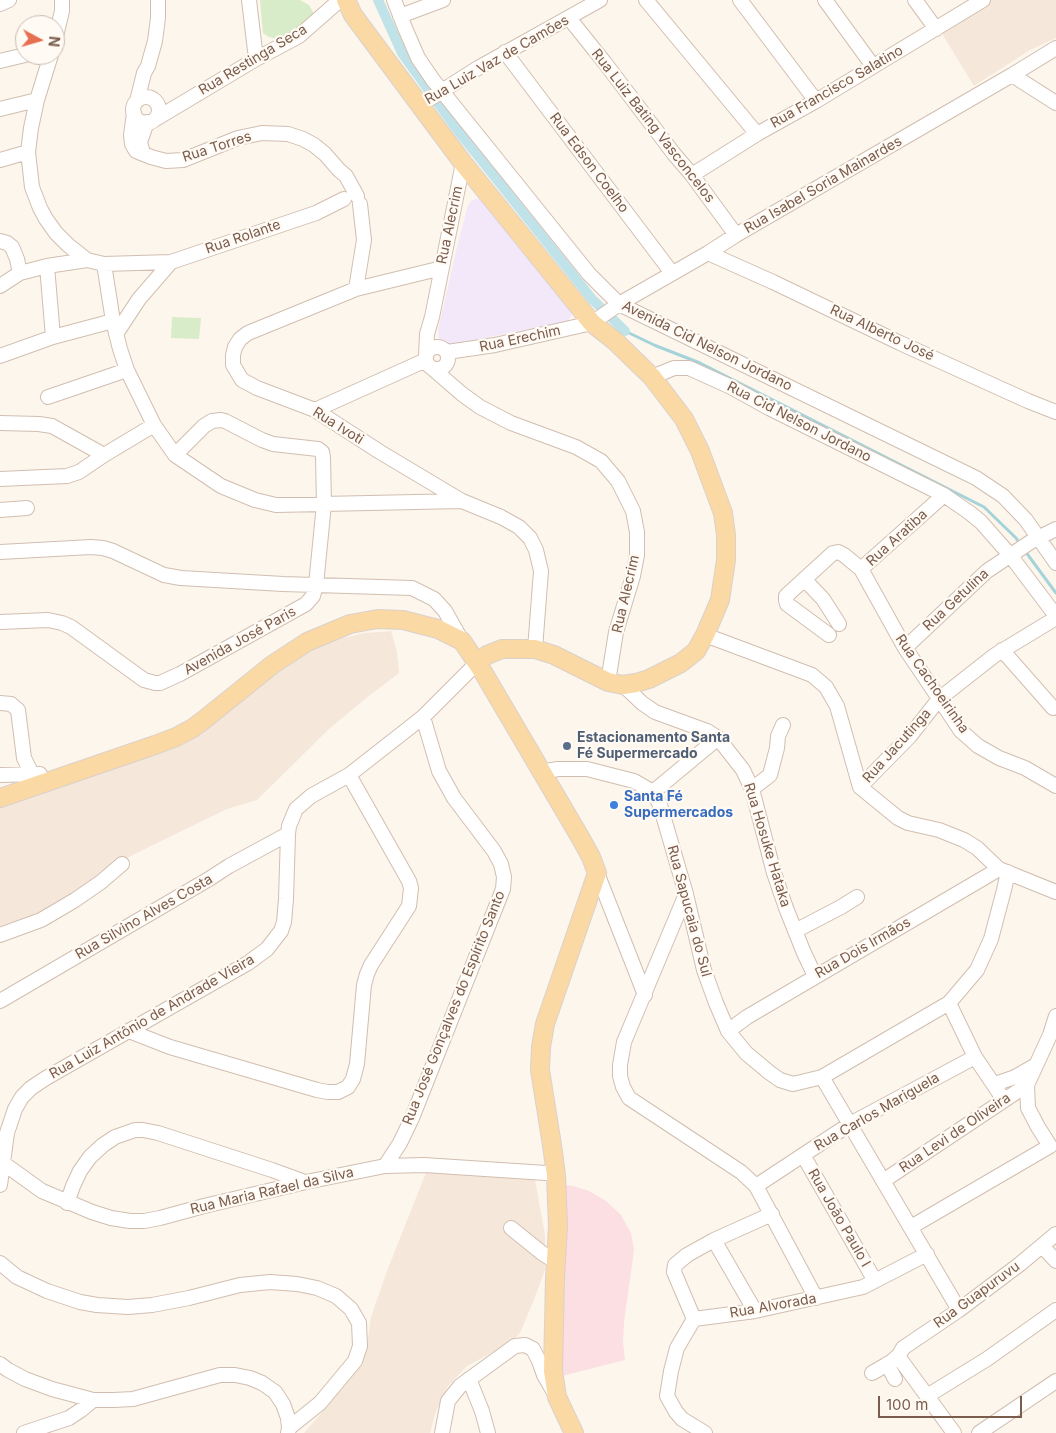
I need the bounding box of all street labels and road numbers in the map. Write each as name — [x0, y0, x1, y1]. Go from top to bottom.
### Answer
street label: Rua Luiz Vaz de Camões — [422, 12, 572, 108]
street label: Rua Restinga Seca — [196, 21, 310, 99]
street label: Rua Francisco Salatino — [768, 42, 906, 132]
street label: Rua Luiz Bating Vasconcelos — [588, 46, 718, 206]
street label: Rua Edson Coelho — [546, 110, 632, 216]
street label: Rua Torres — [180, 128, 254, 166]
street label: Rua Isabel Soria Mainardes — [741, 133, 905, 237]
street label: Rua Alecrim — [434, 184, 466, 266]
street label: Rua Rolante — [203, 216, 283, 258]
street label: Avenida Cid Nelson Jordano — [619, 297, 795, 395]
street label: Rua Alberto José — [827, 301, 937, 365]
street label: Rua Erechim — [478, 322, 562, 356]
street label: Rua Cid Nelson Jordano — [724, 378, 874, 466]
street label: Rua Ivoti — [309, 404, 367, 448]
street label: Rua Aratiba — [863, 506, 931, 570]
street label: Rua Alecrim — [609, 553, 643, 635]
street label: Rua Getulina — [920, 565, 992, 635]
street label: Avenida José Paris — [181, 603, 299, 679]
street label: Rua Cachoeirinha — [892, 631, 972, 737]
street label: Rua Jacutinga — [859, 705, 935, 787]
street label: Rua Hosuke Hataka — [740, 781, 794, 909]
street label: Rua Sapucaia do Sul — [663, 843, 715, 979]
street label: Rua Silvino Alves Costa — [72, 871, 216, 963]
street label: Rua José Gonçalves do Espírito Santo — [399, 889, 509, 1127]
street label: Rua Dois Irmãos — [812, 914, 914, 982]
street label: Rua Luiz Antônio de Andrade Vieira — [47, 951, 257, 1083]
street label: Rua Carlos Mariguela — [812, 1069, 942, 1155]
street label: Rua Levi de Oliveira — [896, 1090, 1014, 1176]
street label: Rua Maria Rafael da Silva — [189, 1164, 355, 1218]
street label: Rua João Paulo I — [804, 1166, 874, 1270]
street label: Rua Guapuruvu — [931, 1258, 1023, 1332]
street label: Rua Alvorada — [728, 1290, 818, 1322]

